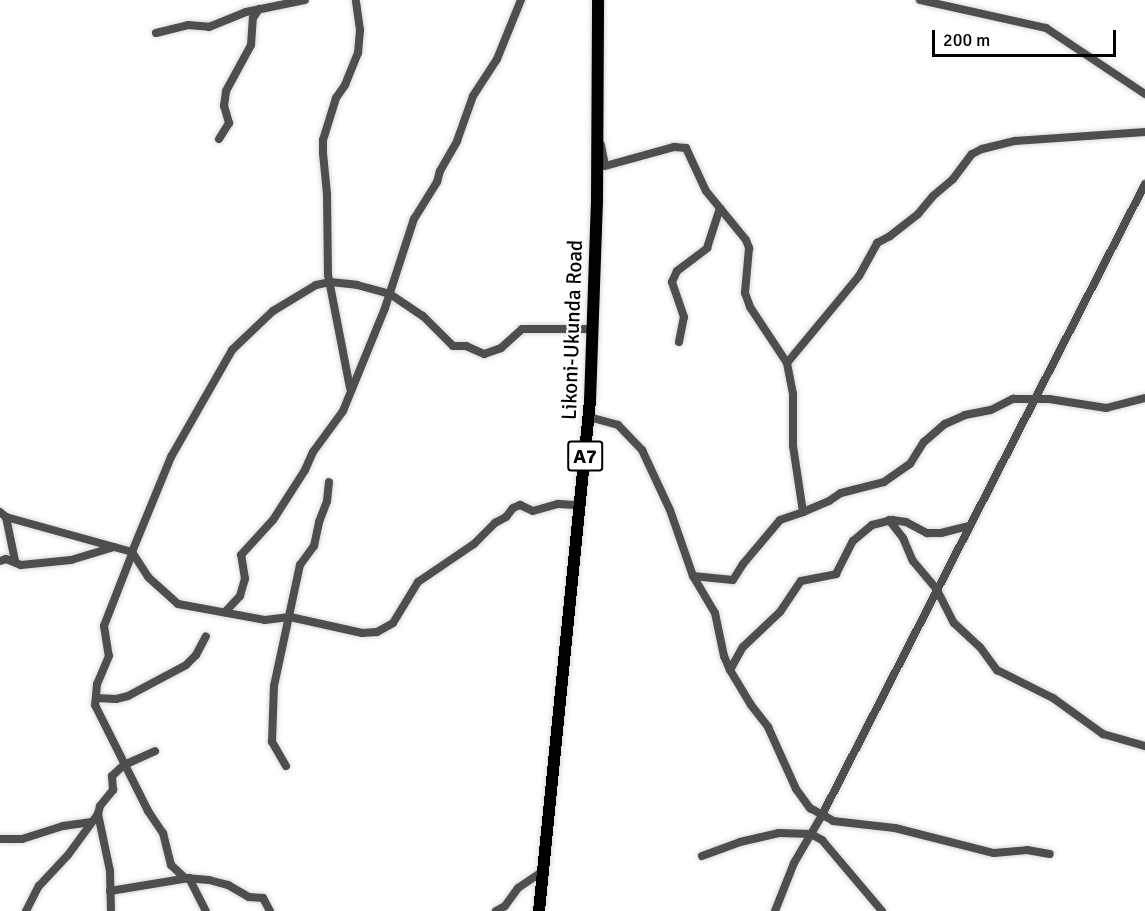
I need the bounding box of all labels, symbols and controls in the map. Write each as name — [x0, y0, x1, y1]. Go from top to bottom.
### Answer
scale bar — [935, 18, 1120, 56]
text: 200 m — [943, 29, 990, 51]
street label: Likoni-Ukunda Road — [556, 239, 588, 421]
road number: A7 — [567, 439, 603, 473]

